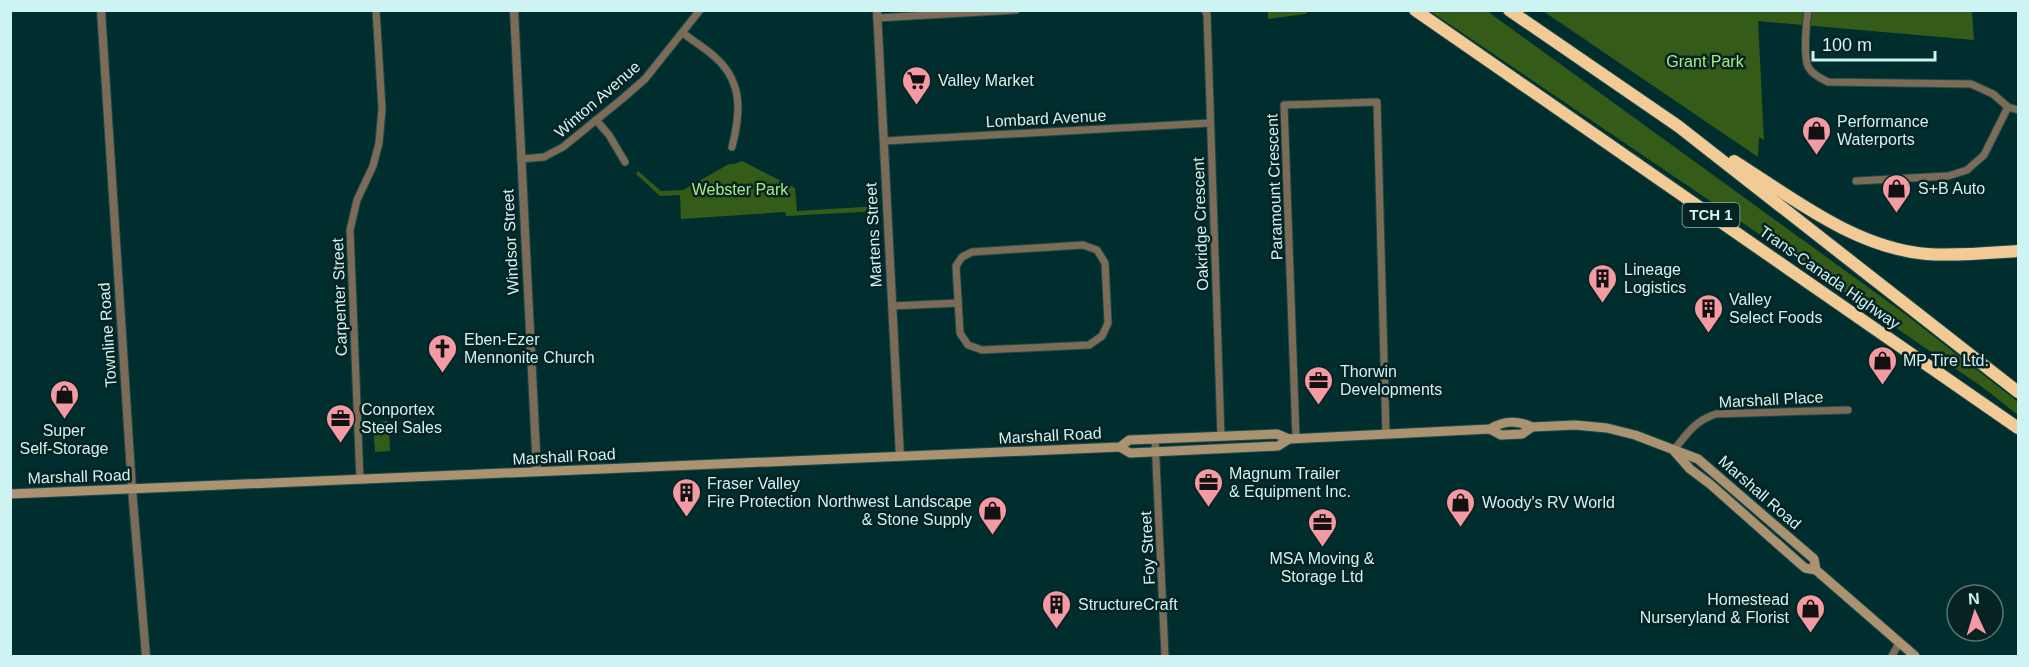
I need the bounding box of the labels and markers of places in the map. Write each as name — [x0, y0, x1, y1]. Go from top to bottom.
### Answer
supermarket icon: Valley Market — [901, 64, 933, 106]
place label: Valley Market — [938, 72, 1034, 89]
place label: Performance Waterports — [1837, 113, 1929, 148]
shop icon: Performance Waterports — [1800, 114, 1832, 156]
shop icon: S+B Auto — [1881, 172, 1913, 214]
place label: S+B Auto — [1918, 180, 1985, 197]
place label: Lineage Logistics — [1624, 261, 1686, 296]
building icon: Lineage Logistics — [1587, 262, 1619, 304]
place label: Valley Select Foods — [1729, 291, 1822, 326]
building icon: Valley Select Foods — [1692, 292, 1724, 334]
place label: Eben-Ezer Mennonite Church — [464, 331, 595, 366]
church icon: Eben-Ezer Mennonite Church — [427, 332, 459, 374]
shop icon: MP Tire Ltd. — [1866, 344, 1898, 386]
place label: MP Tire Ltd. — [1903, 352, 1989, 369]
place label: Thorwin Developments — [1340, 363, 1442, 398]
office icon: Thorwin Developments — [1303, 364, 1335, 406]
shop icon: Super Self-Storage — [48, 378, 80, 420]
place label: Conportex Steel Sales — [361, 401, 442, 436]
office icon: Conportex Steel Sales — [324, 402, 356, 444]
place label: Super Self-Storage — [20, 422, 109, 457]
place label: Magnum Trailer & Equipment Inc. — [1229, 465, 1351, 500]
office icon: Magnum Trailer & Equipment Inc. — [1192, 466, 1224, 508]
place label: Fraser Valley Fire Protection — [707, 475, 811, 510]
building icon: Fraser Valley Fire Protection — [670, 476, 702, 518]
shop icon: Woody's RV World — [1445, 486, 1477, 528]
place label: Northwest Landscape & Stone Supply — [817, 493, 972, 528]
shop icon: Northwest Landscape & Stone Supply — [977, 494, 1009, 536]
place label: Woody's RV World — [1482, 494, 1615, 511]
office icon: MSA Moving & Storage Ltd — [1306, 506, 1338, 548]
place label: MSA Moving & Storage Ltd — [1270, 550, 1375, 585]
building icon: StructureCraft — [1041, 588, 1073, 630]
place label: Homestead Nurseryland & Florist — [1640, 591, 1790, 626]
shop icon: Homestead Nurseryland & Florist — [1794, 592, 1826, 634]
place label: StructureCraft — [1078, 596, 1178, 613]

